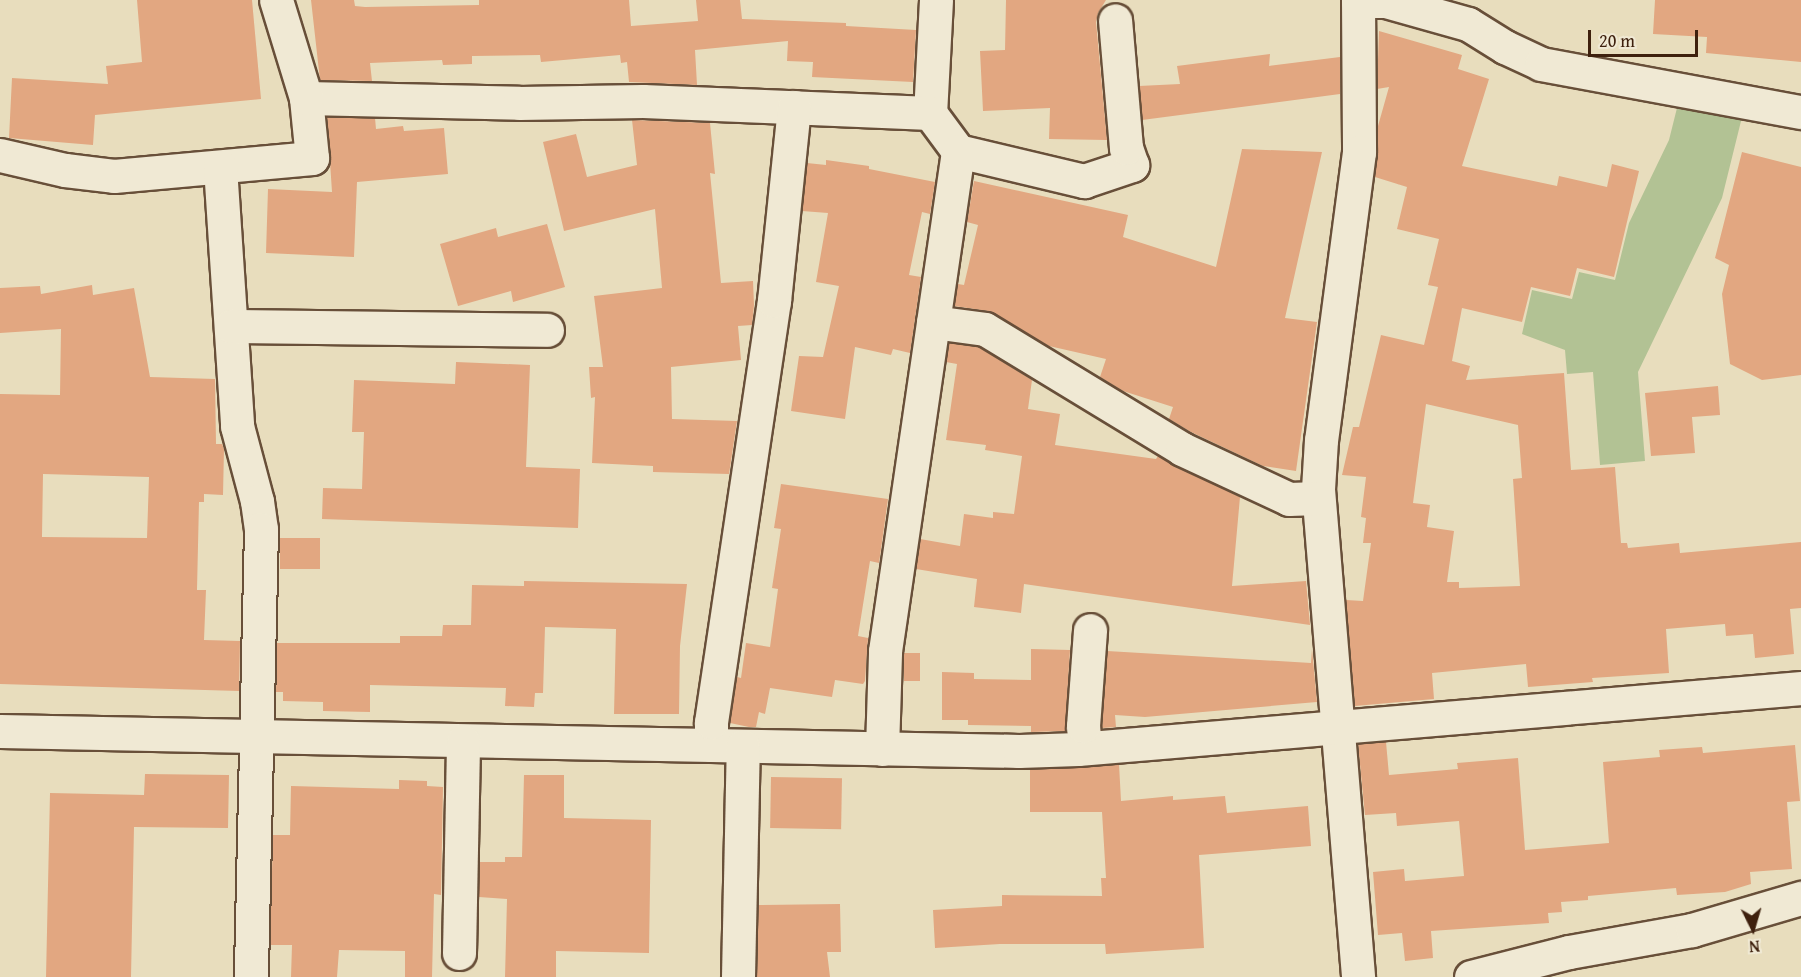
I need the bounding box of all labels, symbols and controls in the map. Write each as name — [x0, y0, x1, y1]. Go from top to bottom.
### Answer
scale bar — [1591, 18, 1700, 56]
text: 20 m — [1599, 27, 1635, 54]
north arrow — [1723, 899, 1783, 959]
text: N — [1748, 935, 1761, 959]

